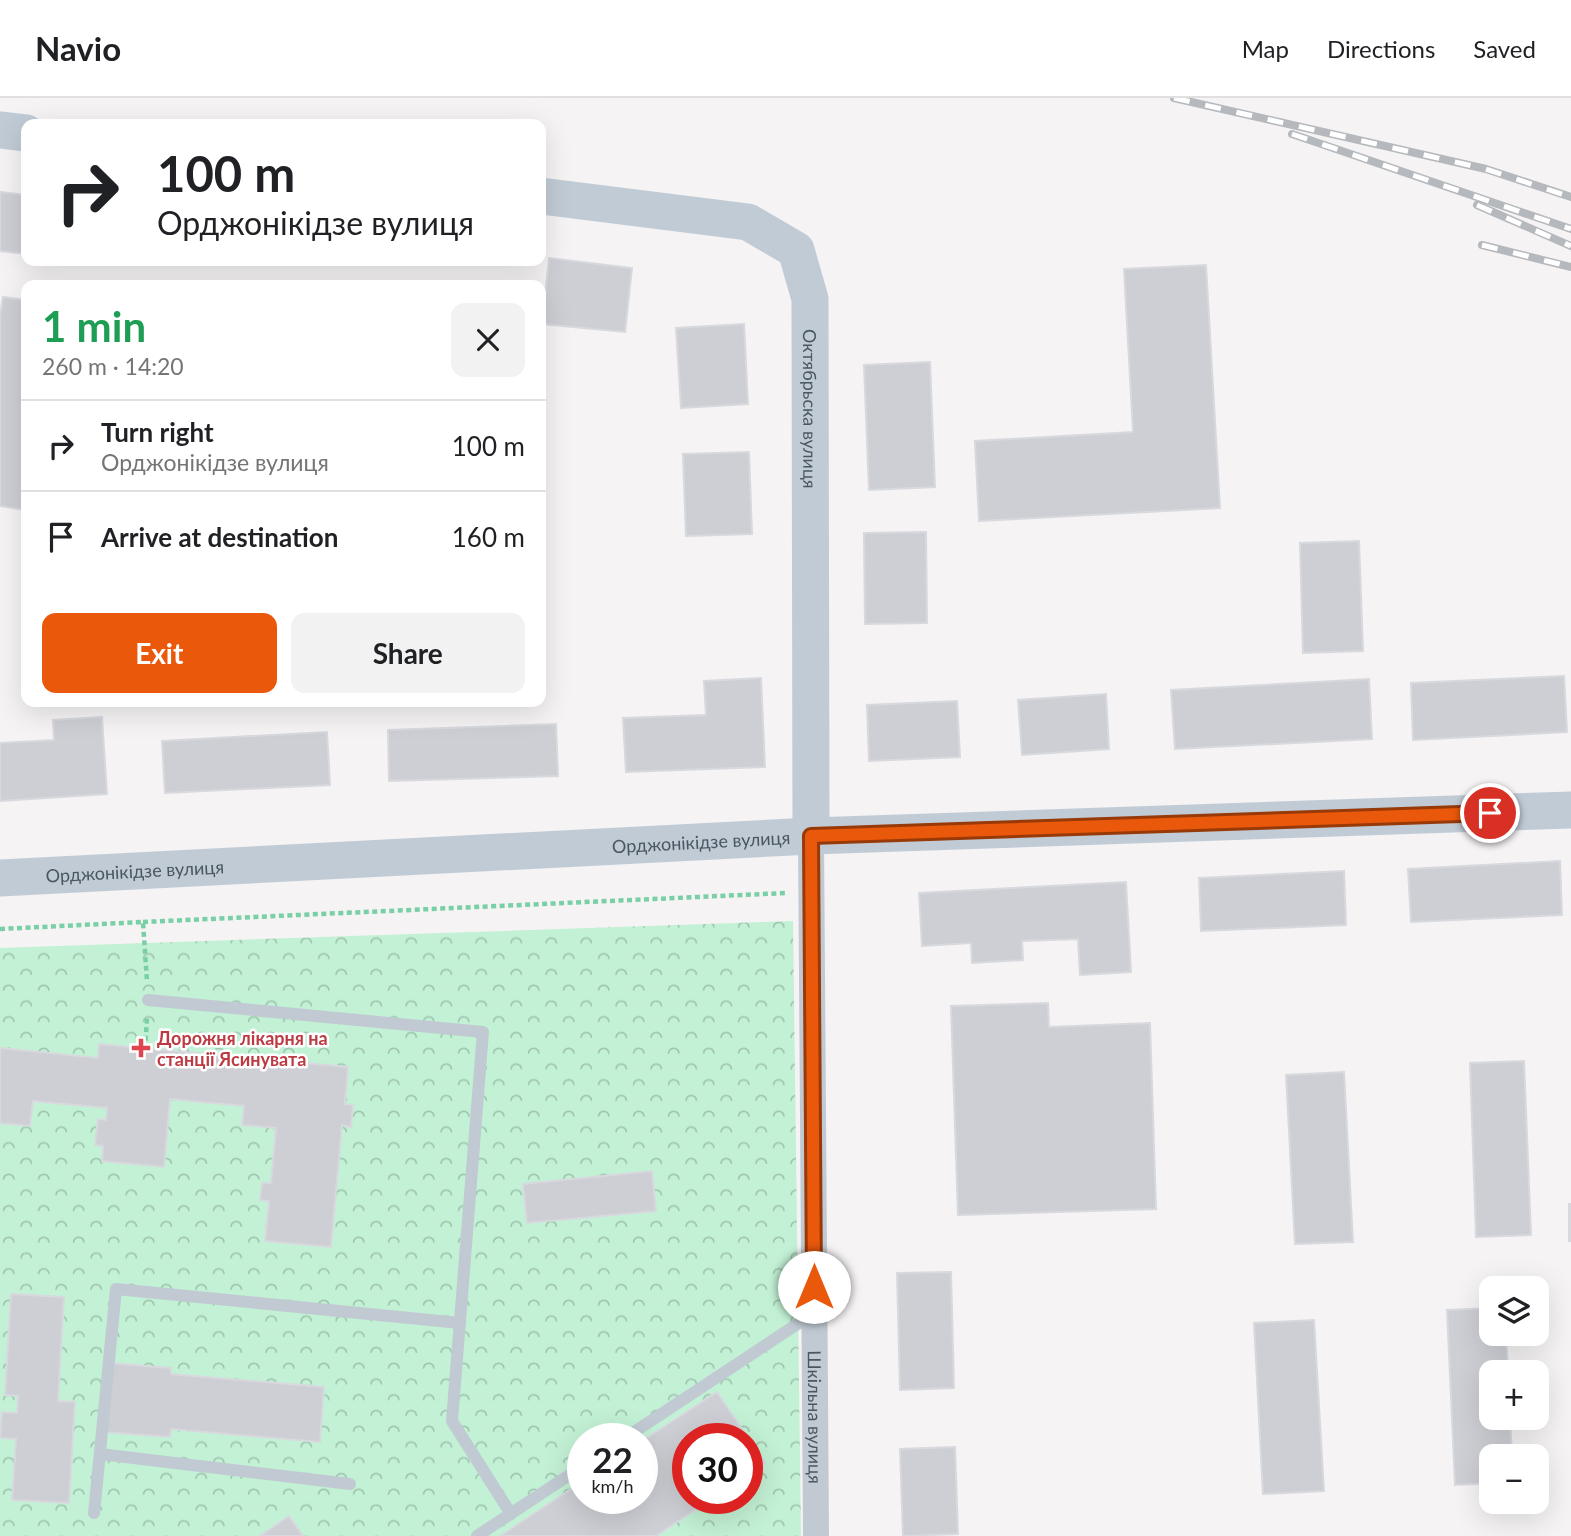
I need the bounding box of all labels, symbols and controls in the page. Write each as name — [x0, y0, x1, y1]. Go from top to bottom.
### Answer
text: Navio — [35, 28, 121, 68]
text: Map — [1242, 34, 1289, 63]
text: Directions — [1327, 34, 1435, 63]
text: Saved — [1473, 34, 1536, 63]
text: 100 m — [157, 144, 295, 202]
icon: right — [42, 147, 133, 238]
text: Орджонікідзе вулиця — [157, 203, 474, 242]
text: 1 min — [42, 301, 146, 351]
button: close — [451, 303, 525, 377]
street label: Октябрьска вулиця — [799, 329, 821, 489]
text: 260 m · 14:20 — [42, 352, 184, 380]
text: Turn right — [101, 416, 214, 448]
icon: right — [42, 427, 80, 465]
text: 100 m — [452, 430, 525, 462]
text: Орджонікідзе вулиця — [101, 448, 329, 476]
icon: arrive — [42, 518, 80, 556]
text: Arrive at destination — [101, 521, 338, 553]
text: 160 m — [452, 521, 525, 553]
button: Exit — [42, 613, 277, 693]
button: Share — [291, 613, 525, 693]
pin — [1460, 783, 1520, 843]
icon: arrive — [1471, 794, 1509, 832]
street label: Орджонікідзе вулиця — [611, 826, 791, 857]
street label: Орджонікідзе вулиця — [45, 855, 224, 887]
place label: Дорожня лікарня на станції Ясинувата — [157, 1027, 328, 1070]
marker: Дорожня лікарня на станції Ясинувата — [131, 1038, 151, 1058]
position arrow — [777, 1250, 851, 1324]
map controls — [1479, 1276, 1549, 1514]
button: layers — [1479, 1276, 1549, 1346]
street label: Шкільна вулиця — [804, 1350, 827, 1484]
button: + — [1479, 1360, 1549, 1430]
speed limit sign: 30 — [672, 1423, 763, 1514]
text: 22 — [592, 1438, 633, 1480]
button: − — [1479, 1444, 1549, 1514]
text: km/h — [591, 1475, 634, 1497]

